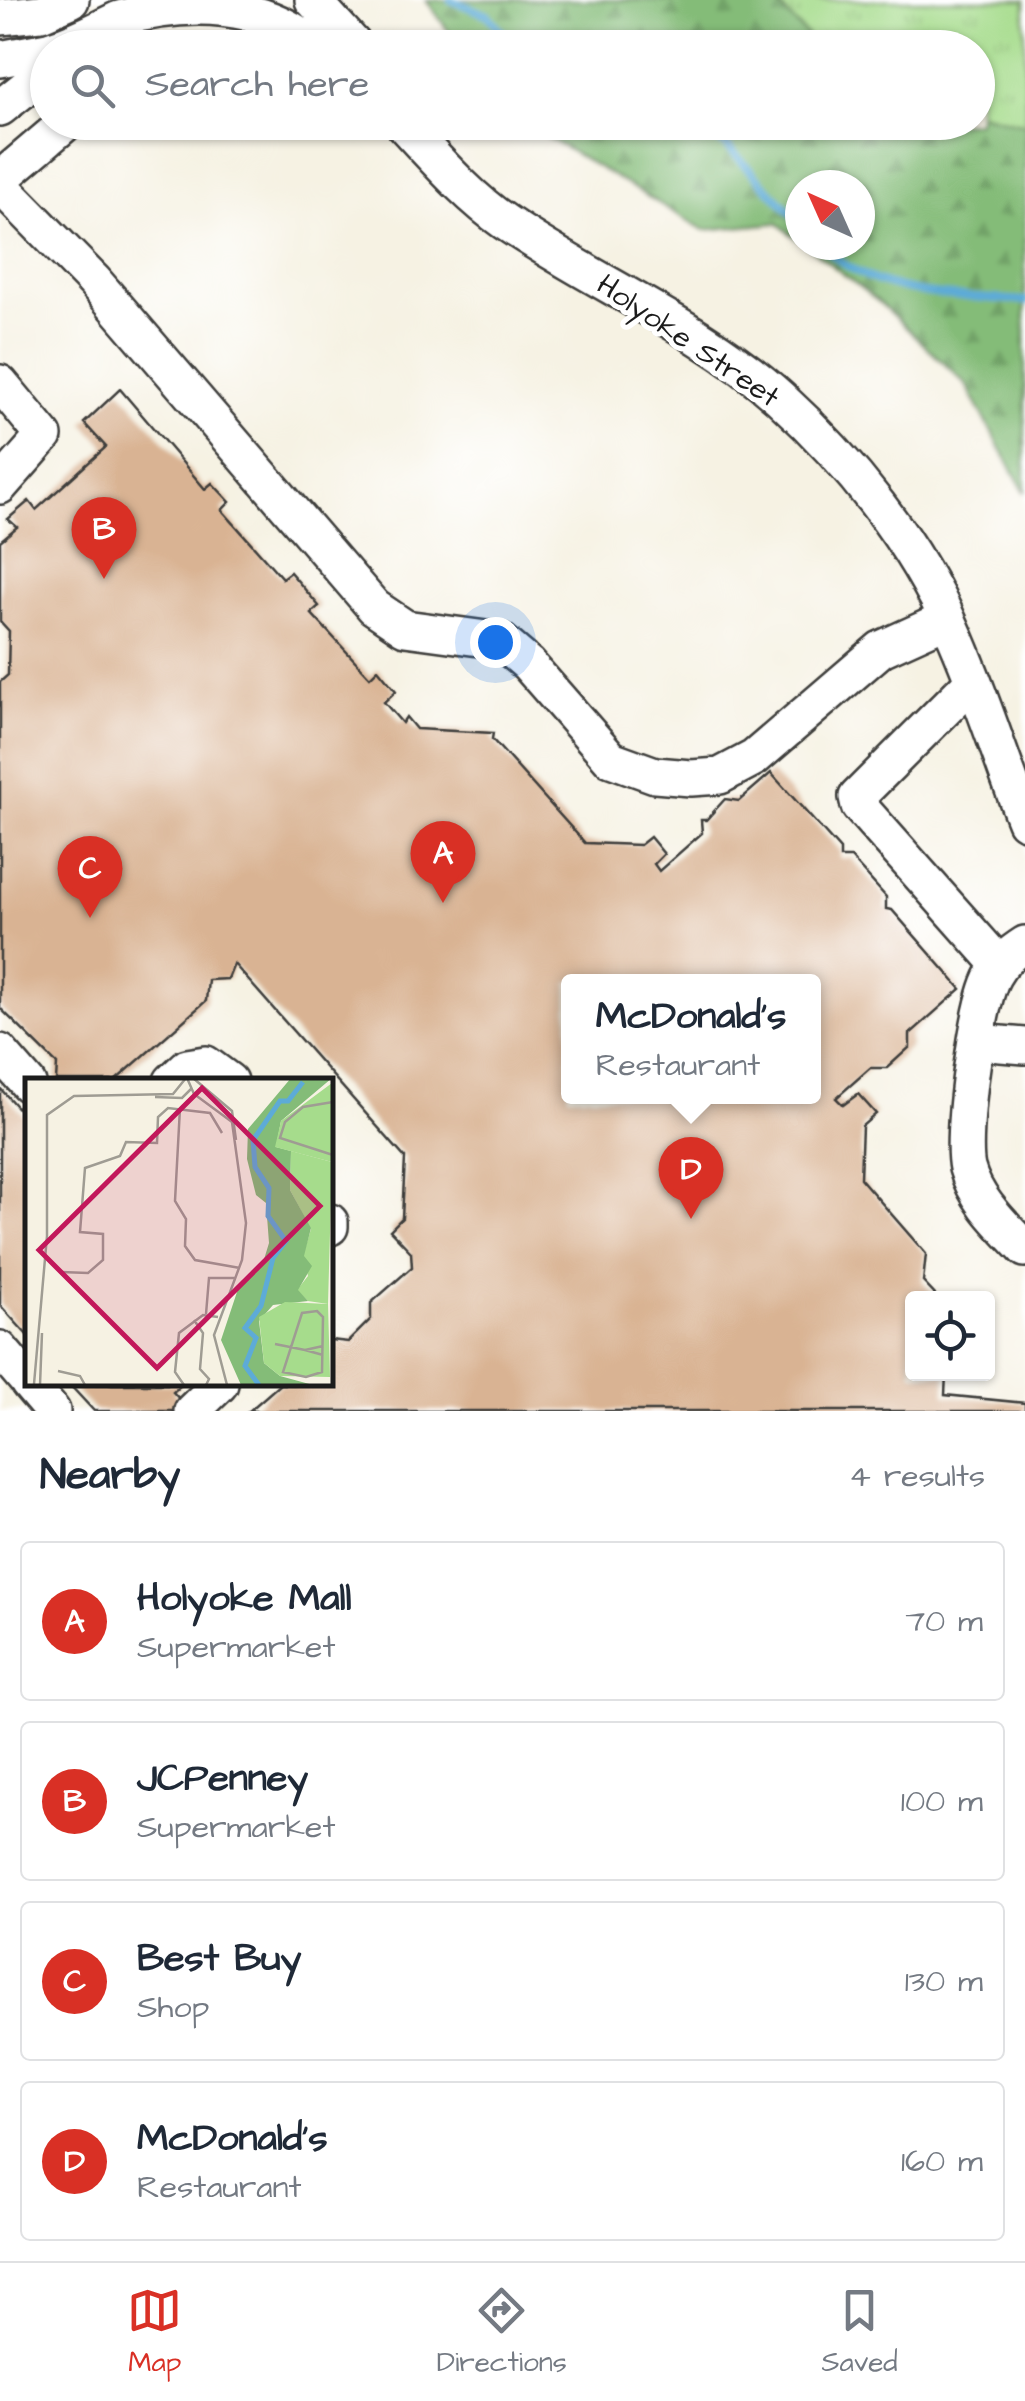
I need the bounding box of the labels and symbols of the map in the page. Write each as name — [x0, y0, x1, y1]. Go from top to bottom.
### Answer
north arrow — [785, 170, 875, 260]
street label: Holyoke Street — [588, 264, 788, 419]
pin: B — [72, 496, 136, 579]
your location — [470, 617, 521, 668]
pin: A — [410, 820, 476, 903]
pin: C — [58, 836, 122, 918]
inset map — [25, 1078, 332, 1386]
pin: D — [658, 1136, 724, 1219]

